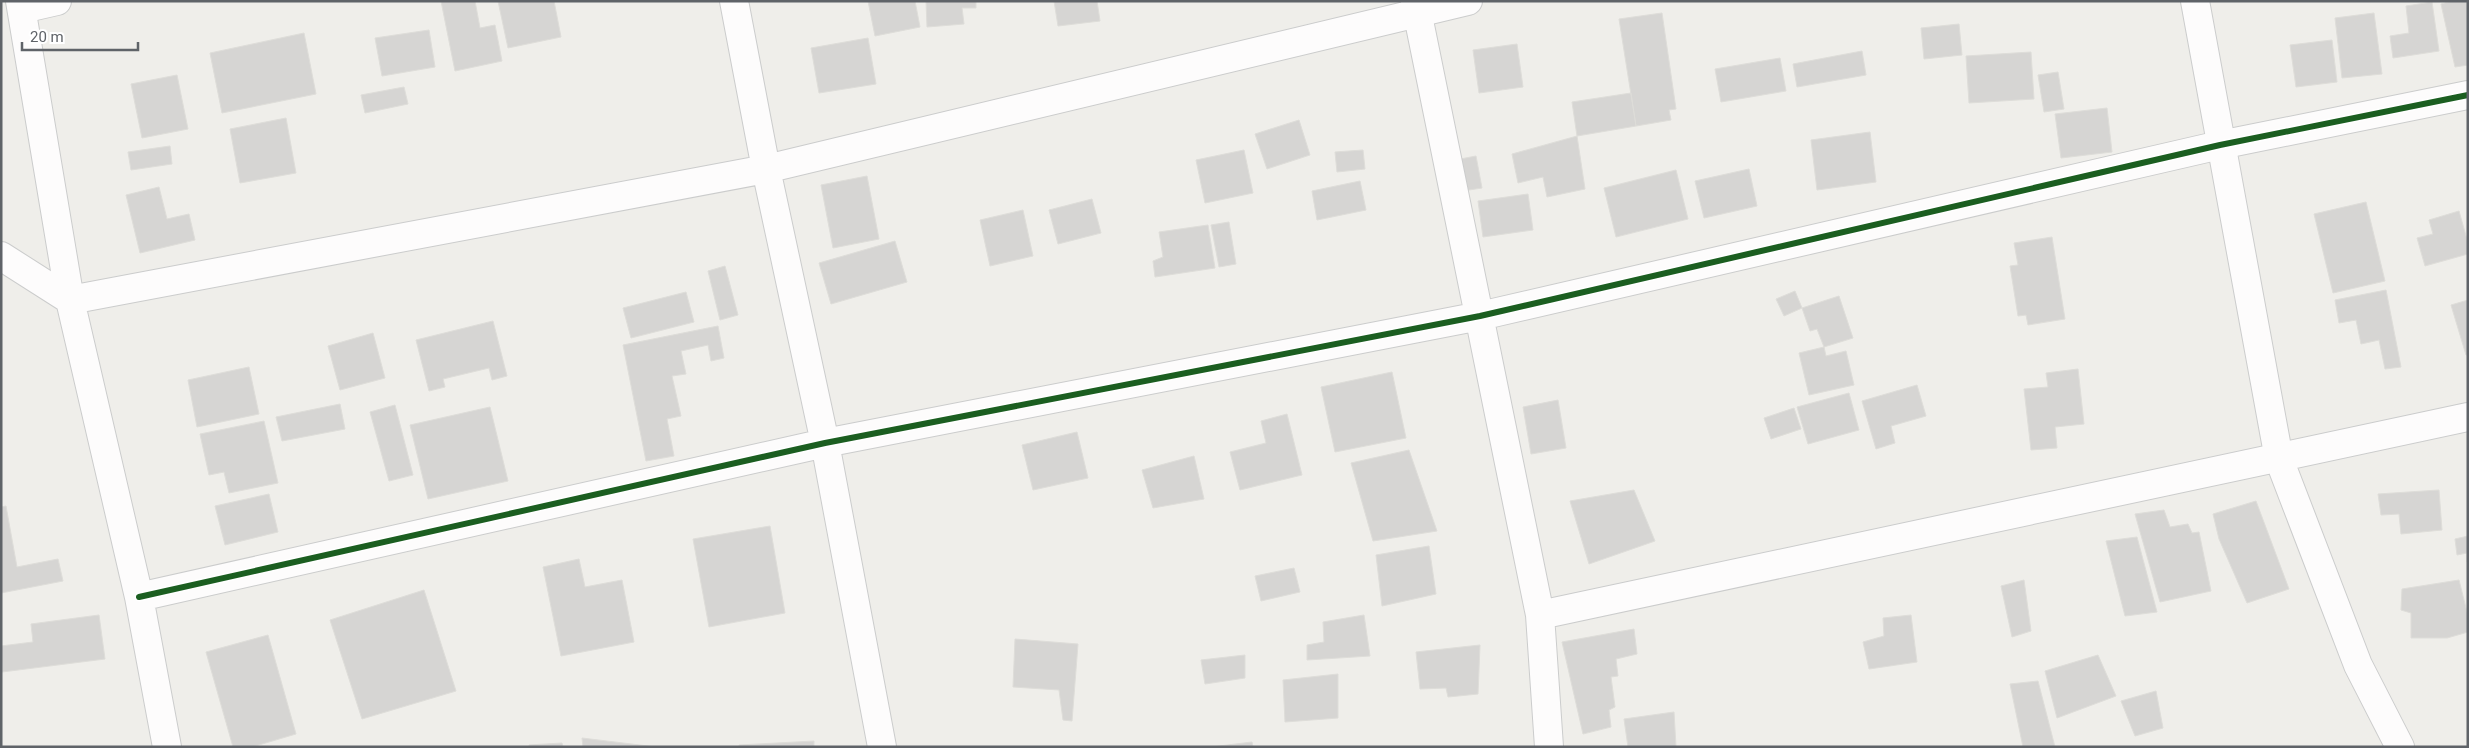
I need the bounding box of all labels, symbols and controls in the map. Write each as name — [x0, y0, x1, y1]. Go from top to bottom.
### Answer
scale bar — [22, 20, 139, 52]
text: 20 m — [30, 28, 64, 46]

